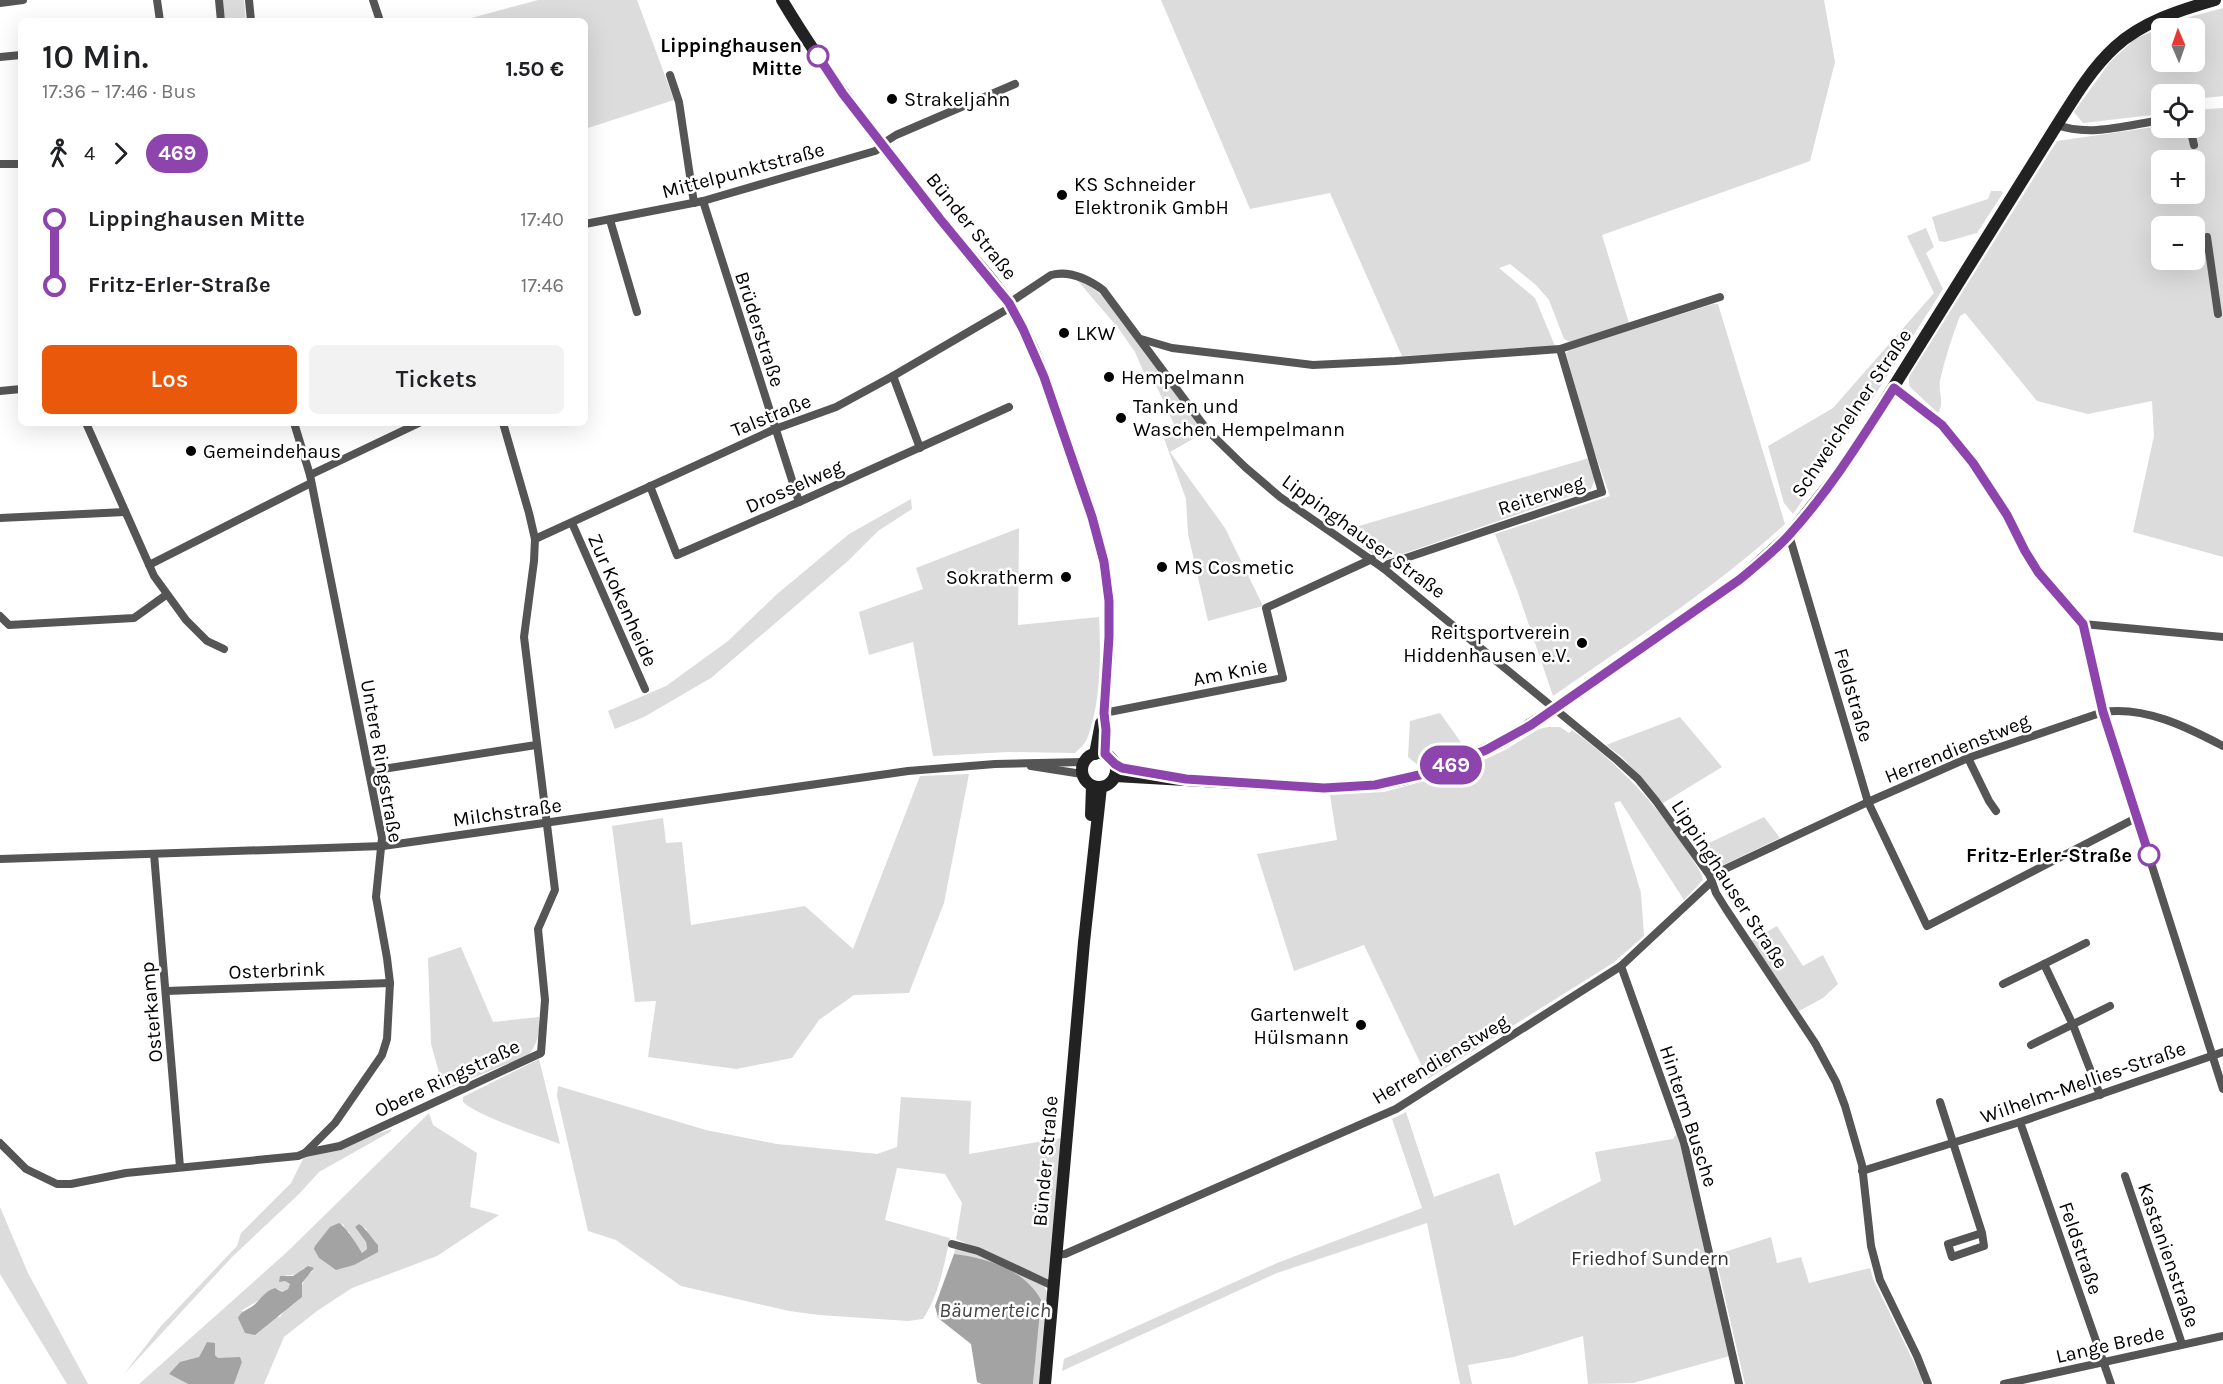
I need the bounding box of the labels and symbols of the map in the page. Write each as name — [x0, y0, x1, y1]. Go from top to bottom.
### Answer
north arrow — [2151, 18, 2205, 72]
place label: Lippinghausen Mitte — [660, 34, 802, 80]
marker: Lippinghausen Mitte — [807, 45, 829, 67]
place label: Strakeljahn — [904, 88, 1010, 111]
marker: Strakeljahn — [885, 92, 899, 106]
street label: Mittelpunktstraße — [659, 138, 827, 203]
street label: Bünder Straße — [921, 168, 1022, 284]
place label: KS Schneider Elektronik GmbH — [1074, 173, 1229, 219]
marker: KS Schneider Elektronik GmbH — [1055, 188, 1069, 202]
street label: Brüderstraße — [730, 269, 789, 390]
place label: LKW — [1076, 322, 1116, 345]
street label: Schweichelner Straße — [1786, 325, 1916, 502]
marker: LKW — [1057, 326, 1071, 340]
place label: Hempelmann — [1121, 366, 1245, 389]
marker: Hempelmann — [1102, 370, 1116, 384]
street label: Talstraße — [728, 389, 814, 442]
place label: Tanken und Waschen Hempelmann — [1133, 395, 1345, 441]
marker: Tanken und Waschen Hempelmann — [1114, 411, 1128, 425]
place label: Gemeindehaus — [203, 440, 341, 463]
marker: Gemeindehaus — [184, 444, 198, 458]
street label: Drosselweg — [742, 455, 847, 518]
street label: Lippinghauser Straße — [1278, 469, 1450, 603]
street label: Reiterweg — [1495, 471, 1587, 520]
street label: Zur Kokenheide — [583, 530, 662, 670]
place label: MS Cosmetic — [1174, 556, 1294, 579]
marker: MS Cosmetic — [1155, 560, 1169, 574]
place label: Sokratherm — [946, 566, 1054, 589]
marker: Sokratherm — [1059, 570, 1073, 584]
place label: Reitsportverein Hiddenhausen e.V. — [1403, 621, 1570, 667]
marker: Reitsportverein Hiddenhausen e.V. — [1575, 636, 1589, 650]
street label: Feldstraße — [1829, 646, 1878, 745]
street label: Am Knie — [1191, 654, 1269, 691]
street label: Untere Ringstraße — [356, 678, 407, 845]
street label: Herrendienstweg — [1881, 709, 2033, 788]
line badge: 469 — [1416, 746, 1486, 784]
street label: Milchstraße — [451, 793, 563, 832]
street label: Lippinghauser Straße — [1666, 796, 1793, 973]
place label: Fritz-Erler-Straße — [1966, 844, 2132, 867]
marker: Fritz-Erler-Straße — [2138, 844, 2160, 866]
street label: Osterbrink — [228, 957, 326, 984]
street label: Osterkamp — [136, 961, 167, 1063]
place label: Gartenwelt Hülsmann — [1250, 1003, 1349, 1049]
street label: Herrendienstweg — [1368, 1010, 1512, 1109]
marker: Gartenwelt Hülsmann — [1354, 1018, 1368, 1032]
street label: Obere Ringstraße — [371, 1035, 524, 1122]
street label: Wilhelm-Mellies-Straße — [1978, 1037, 2189, 1128]
street label: Hinterm Busche — [1655, 1042, 1722, 1190]
street label: Bünder Straße — [1028, 1095, 1063, 1227]
street label: Kastanienstraße — [2133, 1180, 2204, 1330]
street label: Feldstraße — [2054, 1199, 2107, 1298]
park label: Friedhof Sundern — [1571, 1247, 1729, 1270]
water label: Bäumerteich — [939, 1298, 1051, 1322]
street label: Lange Brede — [2054, 1321, 2167, 1368]

